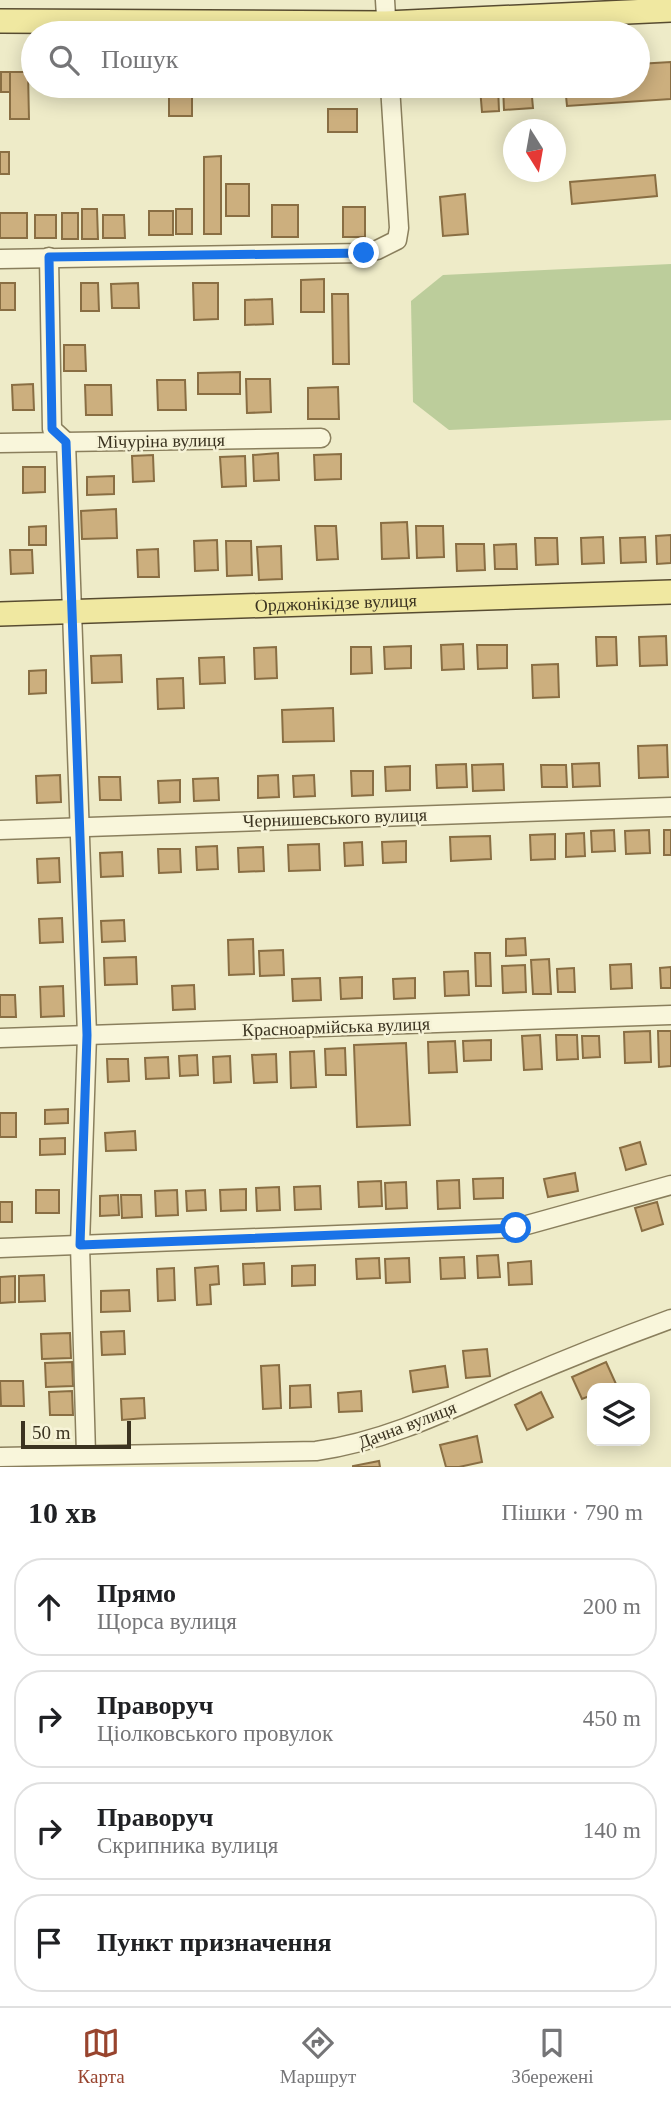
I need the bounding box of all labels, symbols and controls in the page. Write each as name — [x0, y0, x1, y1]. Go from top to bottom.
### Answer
search box — [21, 21, 650, 98]
icon: search — [45, 41, 83, 79]
text: Пошук — [101, 45, 178, 74]
north arrow — [503, 119, 566, 182]
route end — [348, 237, 379, 268]
street label: Мічуріна вулиця — [97, 430, 225, 452]
street label: Орджонікідзе вулиця — [255, 590, 417, 616]
street label: Чернишевського вулиця — [243, 805, 427, 831]
street label: Красноармійська вулиця — [242, 1014, 430, 1040]
route start — [500, 1212, 531, 1243]
map controls — [587, 1383, 650, 1446]
button: layers — [587, 1383, 650, 1446]
street label: Дачна вулиця — [355, 1397, 459, 1453]
scale bar — [21, 1418, 131, 1450]
text: 50 m — [32, 1422, 71, 1443]
text: 10 хв — [28, 1496, 97, 1529]
text: Пішки · 790 m — [502, 1500, 643, 1525]
text: Прямо — [97, 1579, 176, 1608]
icon: ahead — [30, 1588, 68, 1626]
text: 200 m — [583, 1594, 641, 1619]
text: Щорса вулиця — [97, 1609, 237, 1634]
text: Праворуч — [97, 1691, 213, 1720]
icon: right — [30, 1700, 68, 1738]
text: 450 m — [583, 1706, 641, 1731]
text: Ціолковського провулок — [97, 1721, 333, 1746]
text: Праворуч — [97, 1803, 213, 1832]
icon: right — [30, 1812, 68, 1850]
text: 140 m — [583, 1818, 641, 1843]
text: Скрипника вулиця — [97, 1833, 278, 1858]
icon: arrive — [30, 1924, 68, 1962]
text: Пункт призначення — [97, 1928, 332, 1957]
tab: Карта — [78, 2024, 125, 2088]
tab: Маршрут — [280, 2024, 356, 2088]
tab: Збережені — [511, 2024, 593, 2088]

